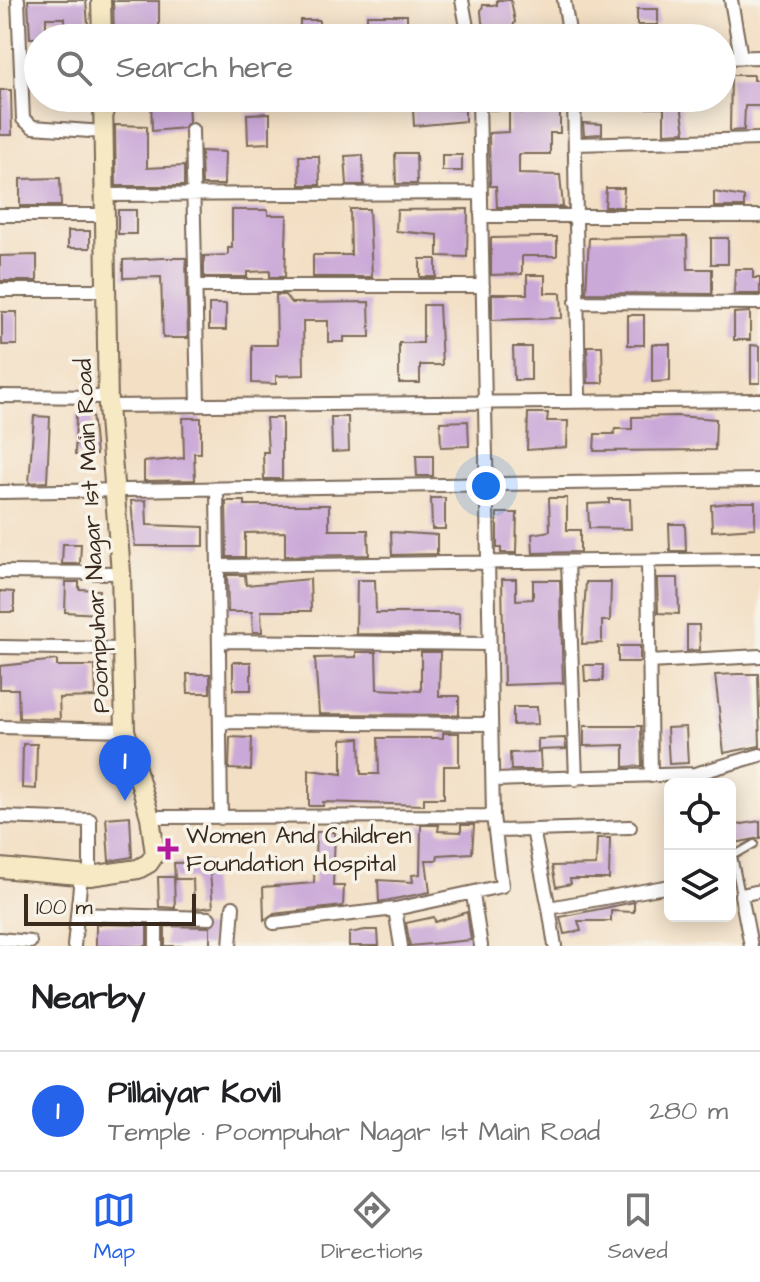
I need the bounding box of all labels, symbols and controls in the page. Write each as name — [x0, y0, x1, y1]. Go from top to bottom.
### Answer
search box — [24, 24, 736, 112]
icon: search — [52, 46, 96, 90]
text: Search here — [116, 47, 293, 89]
street label: Poompuhar Nagar 1st Main Road — [67, 358, 120, 714]
your location — [466, 466, 506, 506]
pin: 1 — [99, 735, 151, 801]
map controls — [664, 778, 736, 922]
button: locate — [664, 778, 736, 850]
place label: Women And Children Foundation Hospital — [186, 819, 411, 881]
marker: Women And Children Foundation Hospital — [157, 838, 179, 860]
button: layers — [664, 850, 736, 922]
scale bar — [24, 890, 196, 926]
text: 100 m — [36, 892, 93, 923]
text: Nearby — [32, 974, 146, 1022]
text: Pillaiyar Kovil — [108, 1072, 281, 1114]
text: 1 — [56, 1093, 60, 1129]
text: 280 m — [649, 1093, 728, 1129]
text: Temple · Poompuhar Nagar 1st Main Road — [108, 1114, 600, 1150]
tab: Map — [92, 1188, 136, 1267]
tab: Directions — [321, 1188, 423, 1267]
tab: Saved — [608, 1188, 668, 1267]

